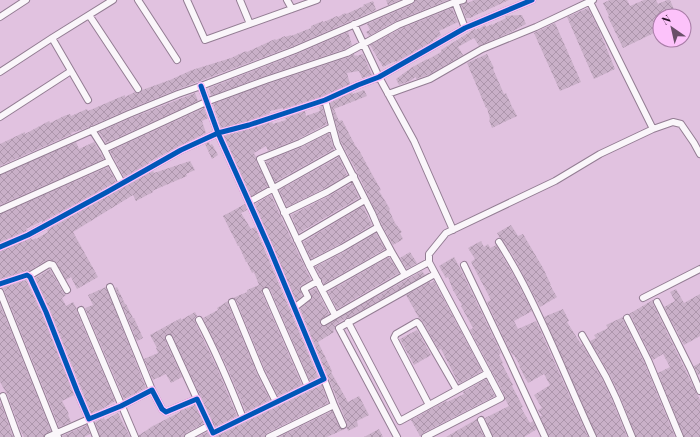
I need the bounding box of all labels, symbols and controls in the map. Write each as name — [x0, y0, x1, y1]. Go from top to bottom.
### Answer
north arrow — [652, 8, 692, 48]
text: N — [659, 11, 674, 28]

